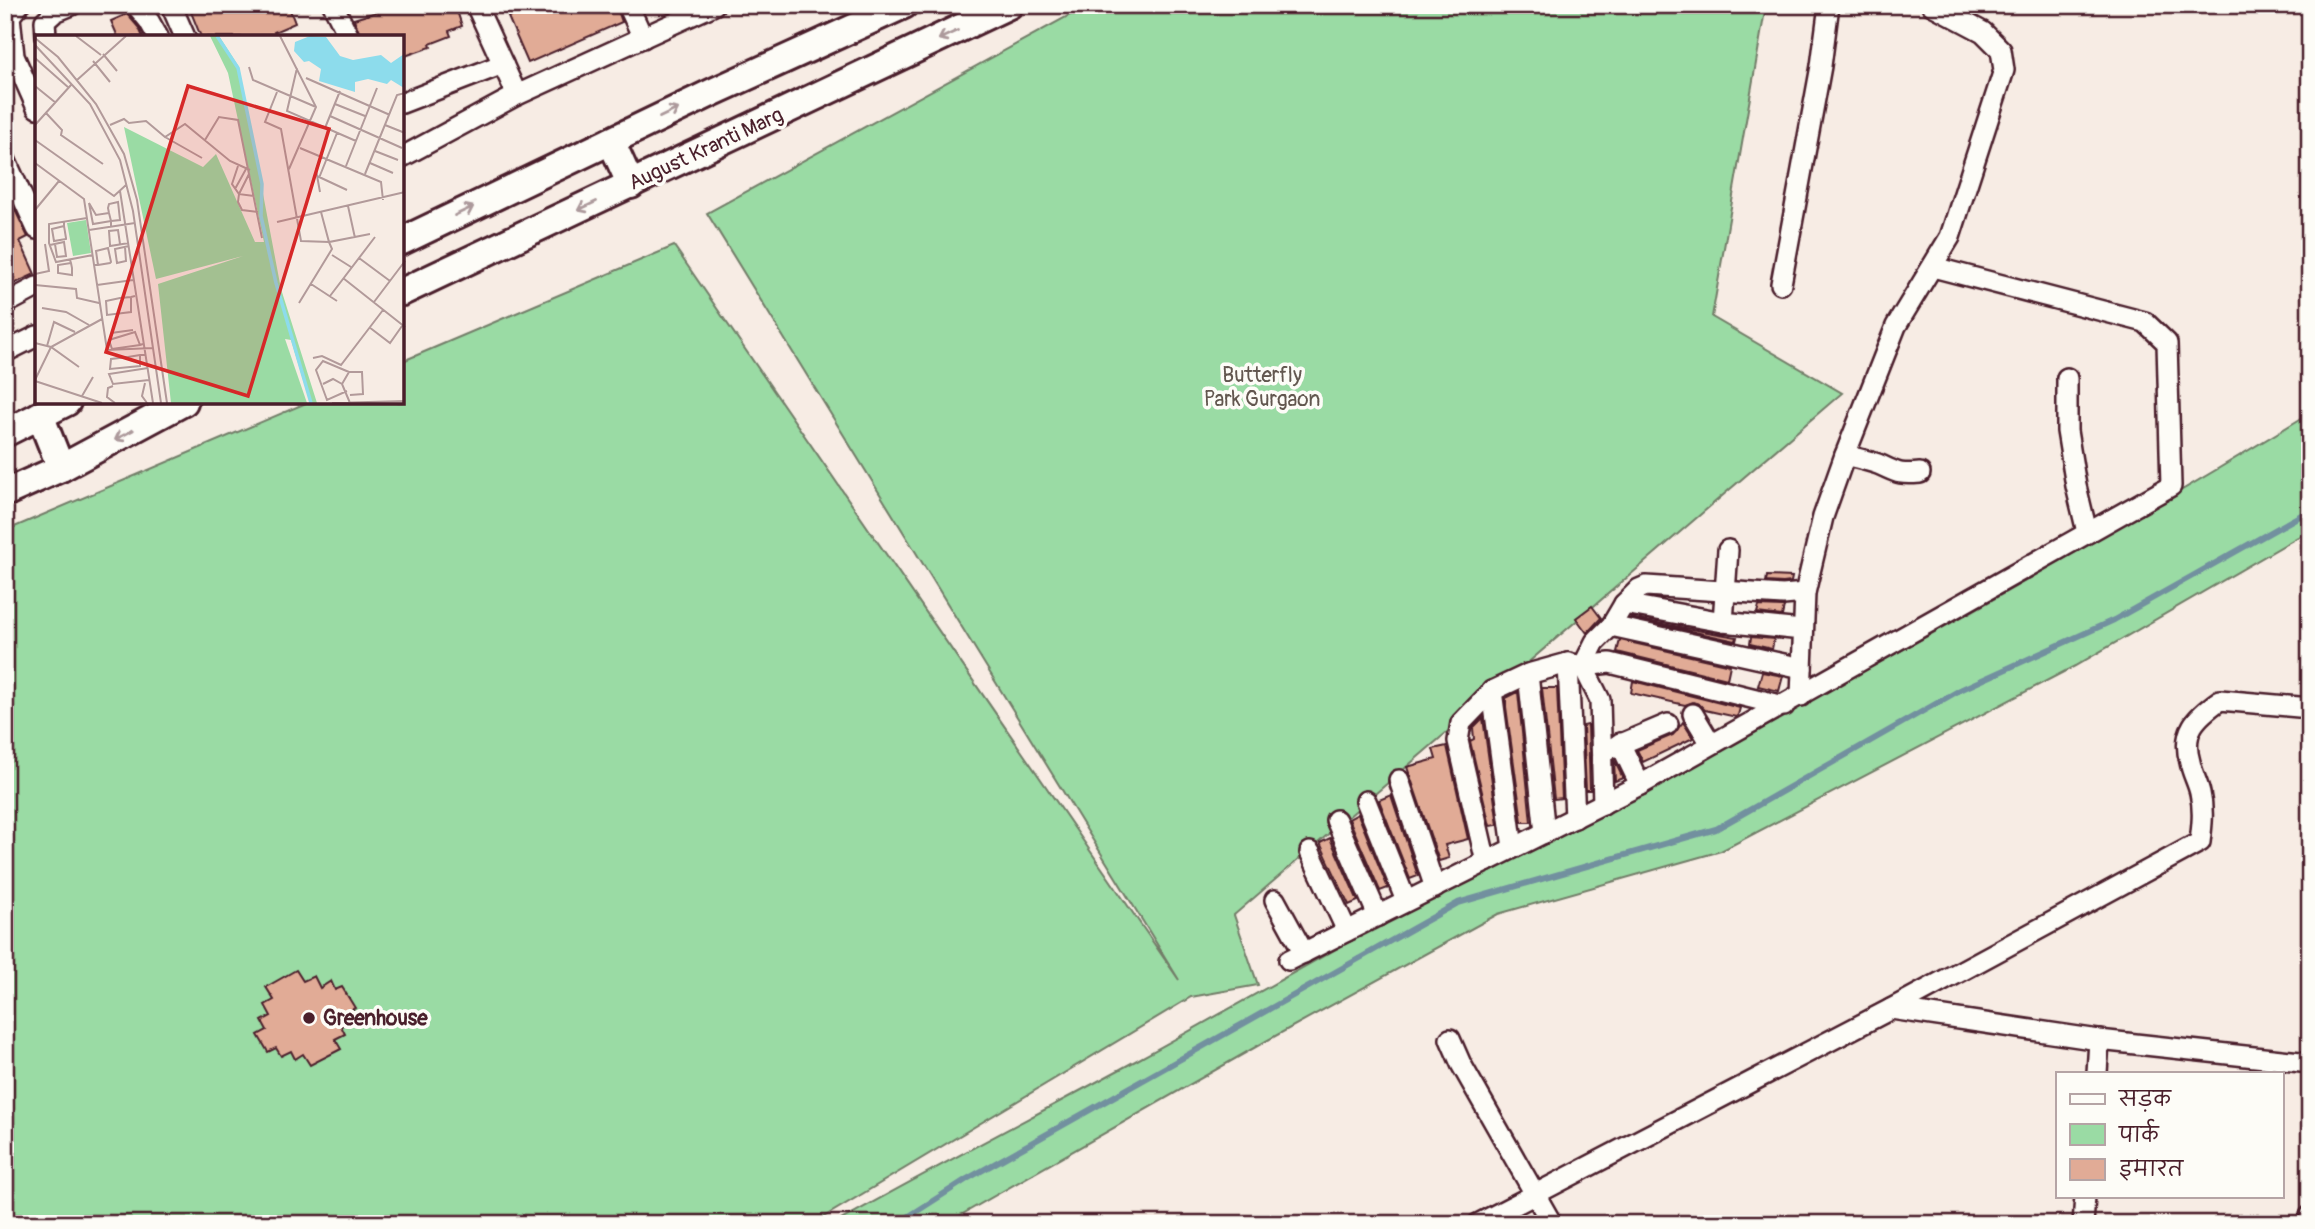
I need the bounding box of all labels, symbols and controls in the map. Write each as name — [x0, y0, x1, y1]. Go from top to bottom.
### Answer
one-way arrow — [938, 29, 959, 42]
inset map — [35, 35, 404, 404]
street label: August Kranti Marg — [624, 101, 788, 197]
one-way arrow — [658, 106, 679, 119]
one-way arrow — [577, 200, 598, 213]
one-way arrow — [453, 204, 474, 218]
park label: Butterfly Park Gurgaon — [1204, 362, 1320, 413]
one-way arrow — [114, 428, 134, 442]
place label: Greenhouse — [323, 1005, 428, 1032]
marker: Greenhouse — [301, 1010, 317, 1026]
legend — [2056, 1072, 2284, 1198]
text: सड़क — [2118, 1086, 2172, 1113]
text: पार्क — [2118, 1118, 2160, 1149]
text: इमारत — [2119, 1156, 2185, 1183]

